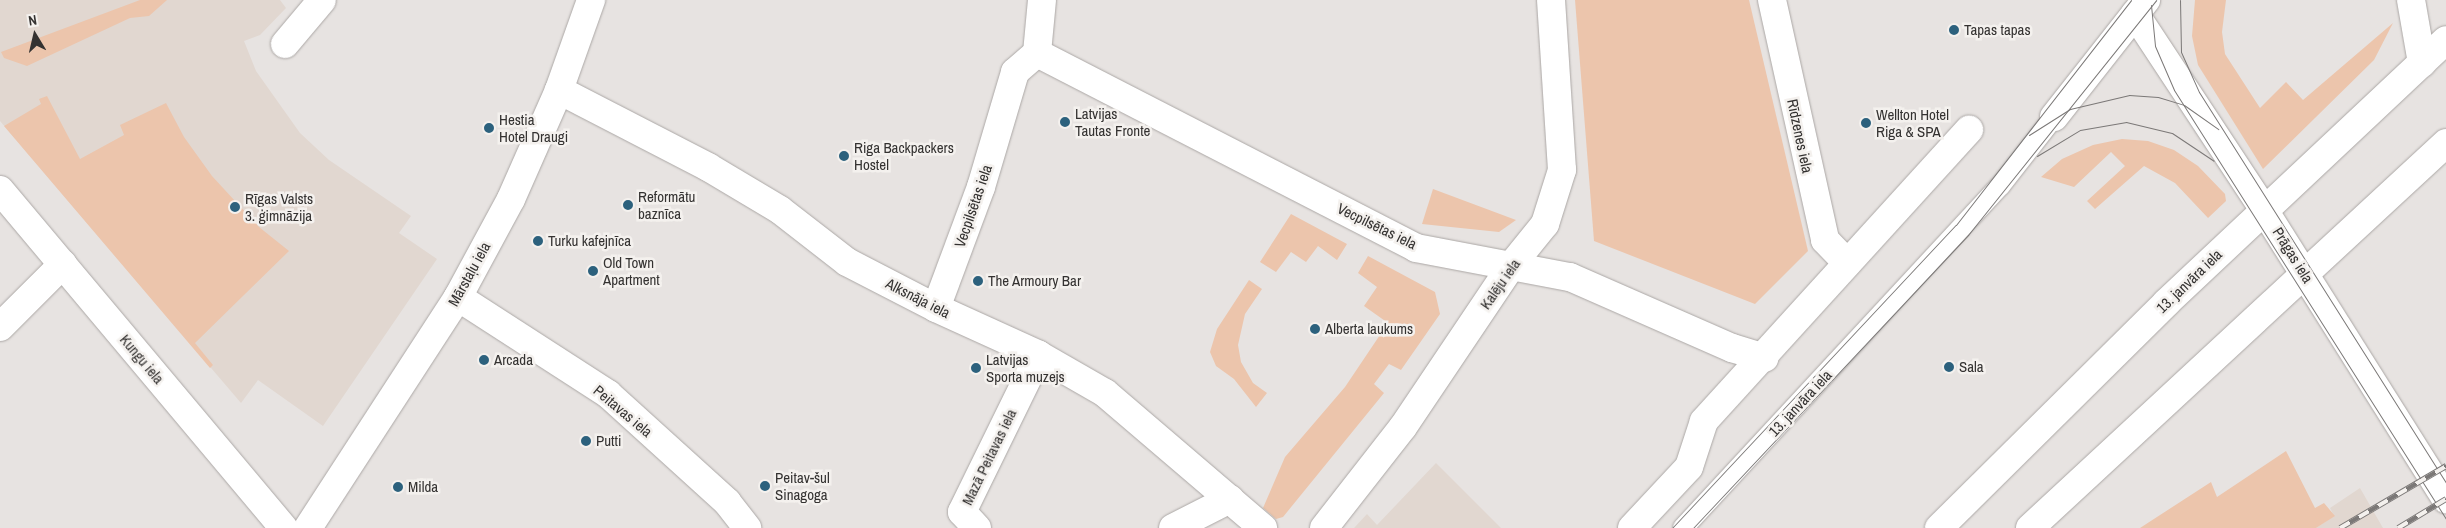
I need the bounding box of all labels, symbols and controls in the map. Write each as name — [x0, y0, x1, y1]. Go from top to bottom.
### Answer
north arrow — [10, 10, 60, 60]
text: N — [27, 11, 38, 30]
place label: Tapas tapas — [1964, 21, 2031, 39]
marker: Tapas tapas — [1948, 24, 1960, 36]
street label: Rīdzenes iela — [1783, 97, 1817, 175]
place label: Latvijas Tautas Fronte — [1075, 104, 1150, 139]
place label: Wellton Hotel Riga & SPA — [1876, 105, 1949, 140]
place label: Hestia Hotel Draugi — [499, 110, 568, 145]
marker: Latvijas Tautas Fronte — [1059, 116, 1071, 128]
marker: Wellton Hotel Riga & SPA — [1860, 117, 1872, 129]
marker: Hestia Hotel Draugi — [483, 122, 495, 134]
place label: Riga Backpackers Hostel — [854, 138, 954, 173]
marker: Riga Backpackers Hostel — [838, 150, 850, 162]
street label: Vecpilsētas iela — [950, 162, 996, 250]
place label: Reformātu baznīca — [638, 187, 695, 222]
place label: Rīgas Valsts 3. ģimnāzija — [245, 189, 313, 224]
marker: Reformātu baznīca — [622, 199, 634, 211]
street label: Vecpilsētas iela — [1334, 199, 1420, 253]
marker: Rīgas Valsts 3. ģimnāzija — [229, 201, 241, 213]
street label: Prāgas iela — [2269, 224, 2317, 286]
place label: Turku kafejnīca — [548, 232, 631, 250]
marker: Turku kafejnīca — [532, 235, 544, 247]
street label: Mārstaļu iela — [444, 239, 494, 309]
street label: 13. janvāra iela — [2152, 245, 2226, 317]
place label: Old Town Apartment — [603, 253, 660, 288]
street label: Kalēju iela — [1476, 255, 1524, 313]
marker: Old Town Apartment — [587, 265, 599, 277]
place label: The Armoury Bar — [988, 272, 1082, 290]
street label: Alksnāja iela — [883, 274, 953, 322]
marker: The Armoury Bar — [972, 275, 984, 287]
place label: Alberta laukums — [1325, 320, 1413, 338]
marker: Alberta laukums — [1309, 323, 1321, 335]
street label: Kungu iela — [116, 331, 168, 387]
place label: Latvijas Sporta muzejs — [986, 350, 1065, 385]
place label: Arcada — [494, 351, 533, 369]
marker: Arcada — [478, 354, 490, 366]
place label: Sala — [1959, 358, 1984, 376]
marker: Sala — [1943, 361, 1955, 373]
marker: Latvijas Sporta muzejs — [970, 362, 982, 374]
street label: 13. janvāra iela — [1765, 366, 1835, 440]
street label: Peitavas iela — [590, 381, 656, 441]
street label: Mazā Peitavas iela — [958, 406, 1020, 508]
place label: Putti — [596, 432, 621, 450]
marker: Putti — [580, 435, 592, 447]
place label: Peitav-šul Sinagoga — [775, 468, 830, 503]
place label: Milda — [408, 478, 438, 496]
marker: Peitav-šul Sinagoga — [759, 480, 771, 492]
marker: Milda — [392, 481, 404, 493]

